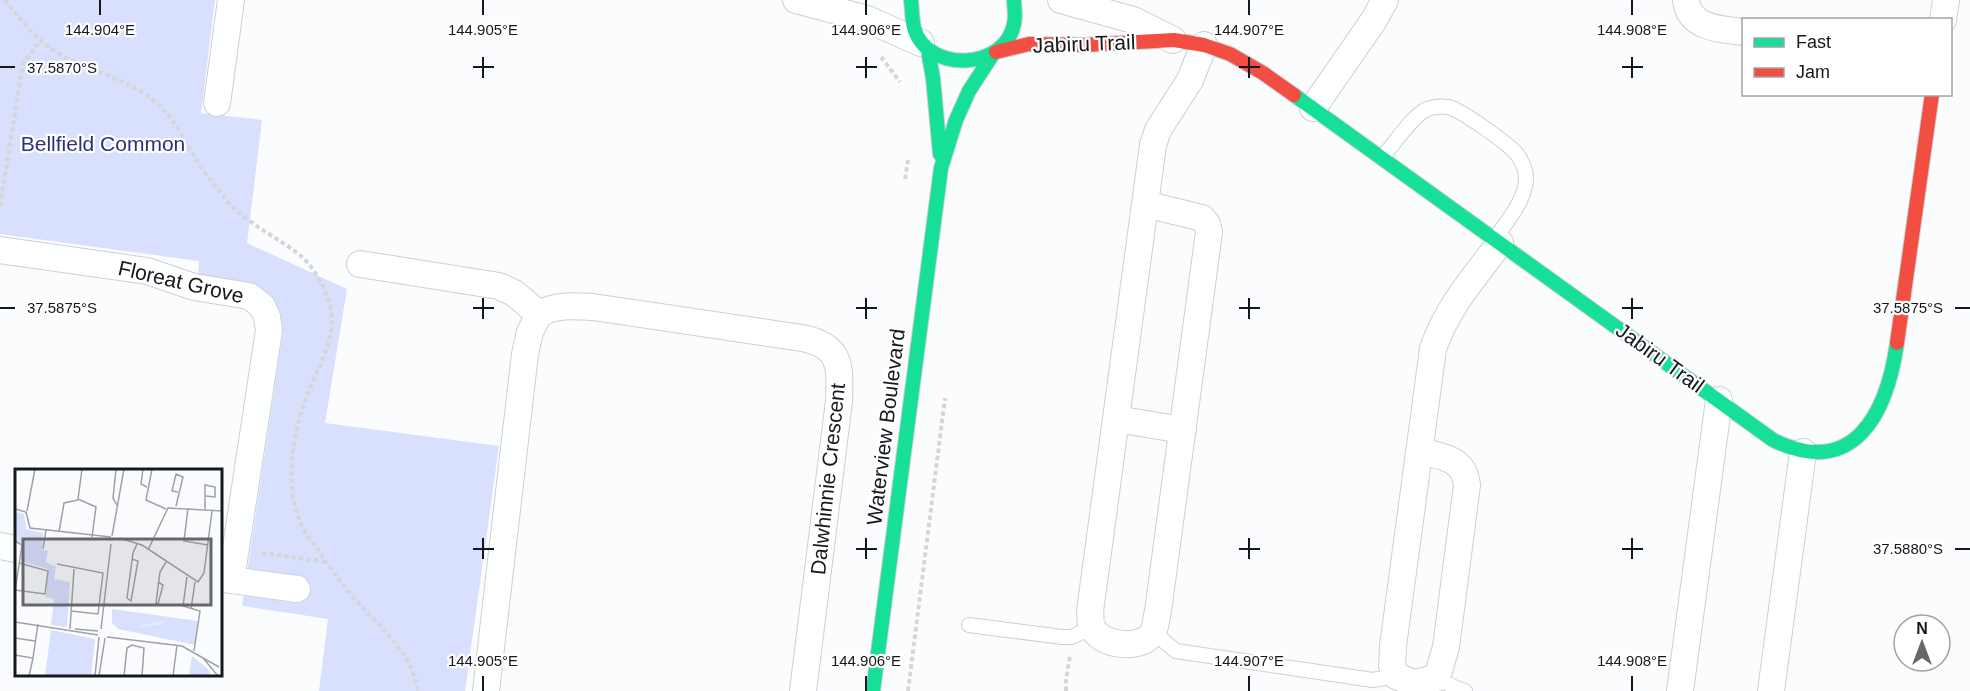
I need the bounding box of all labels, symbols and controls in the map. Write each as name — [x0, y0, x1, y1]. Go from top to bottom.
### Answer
legend — [1742, 18, 1952, 96]
text: 144.904°E — [65, 21, 135, 38]
text: 144.905°E — [448, 21, 518, 38]
text: 144.906°E — [831, 21, 901, 38]
text: 144.907°E — [1214, 21, 1284, 38]
text: 144.908°E — [1597, 21, 1667, 38]
street label: Jabiru Trail — [1032, 30, 1136, 57]
text: Fast — [1796, 32, 1831, 52]
text: 37.5870°S — [27, 59, 97, 76]
text: Jam — [1796, 62, 1830, 82]
park label: Bellfield Common — [21, 132, 185, 155]
street label: Floreat Grove — [116, 256, 246, 307]
text: 37.5875°S — [27, 299, 97, 316]
text: 37.5875°S — [1873, 299, 1943, 316]
street label: Jabiru Trail — [1612, 318, 1709, 397]
street label: Waterview Boulevard — [862, 327, 909, 526]
street label: Dalwhinnie Crescent — [806, 382, 849, 576]
inset map — [15, 469, 222, 676]
text: 37.5880°S — [1873, 540, 1943, 557]
north arrow — [1892, 613, 1952, 673]
text: N — [1916, 620, 1928, 637]
text: 144.905°E — [448, 652, 518, 669]
text: 144.906°E — [831, 652, 901, 669]
text: 144.907°E — [1214, 652, 1284, 669]
text: 144.908°E — [1597, 652, 1667, 669]

